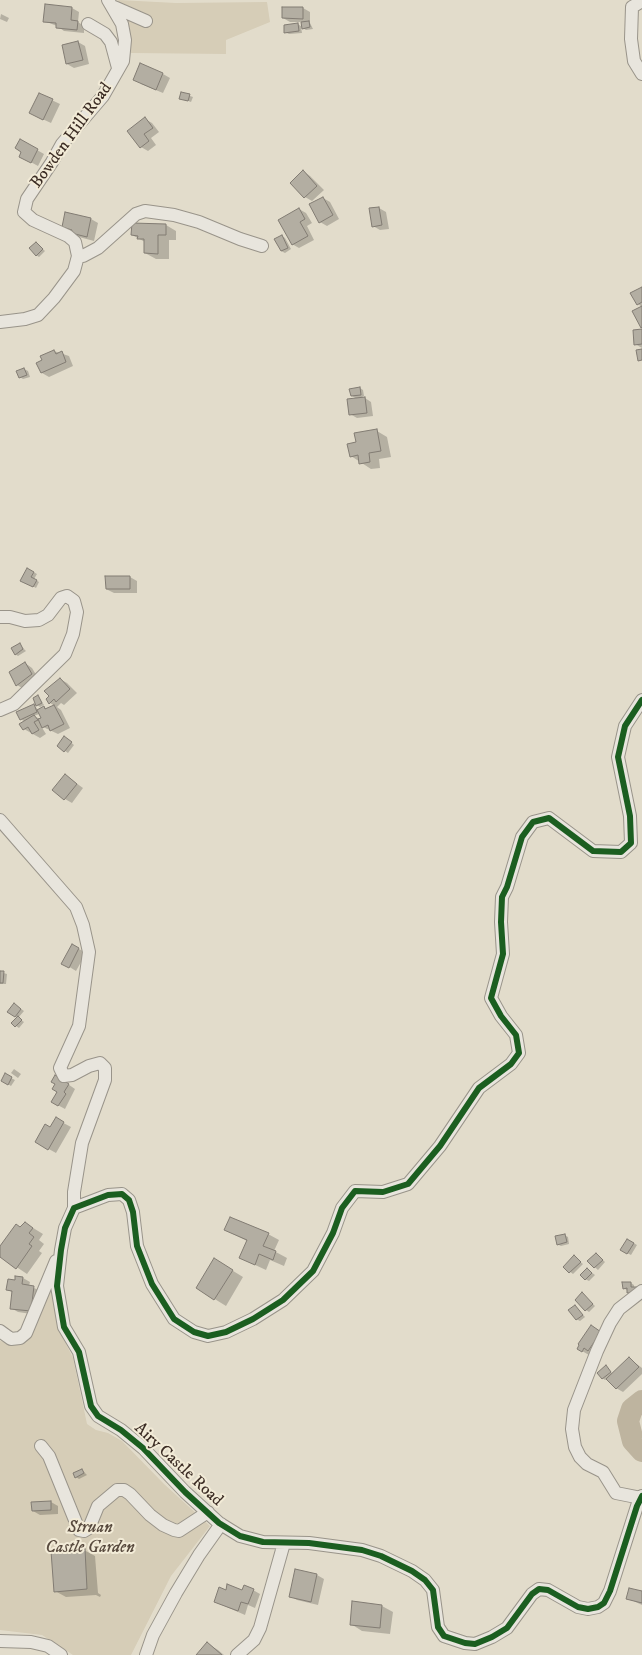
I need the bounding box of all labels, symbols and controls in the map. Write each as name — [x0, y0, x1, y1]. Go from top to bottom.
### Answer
street label: Bowden Hill Road — [27, 79, 117, 193]
street label: Airy Castle Road — [129, 1419, 227, 1511]
park label: Struan Castle Garden — [45, 1518, 135, 1558]

